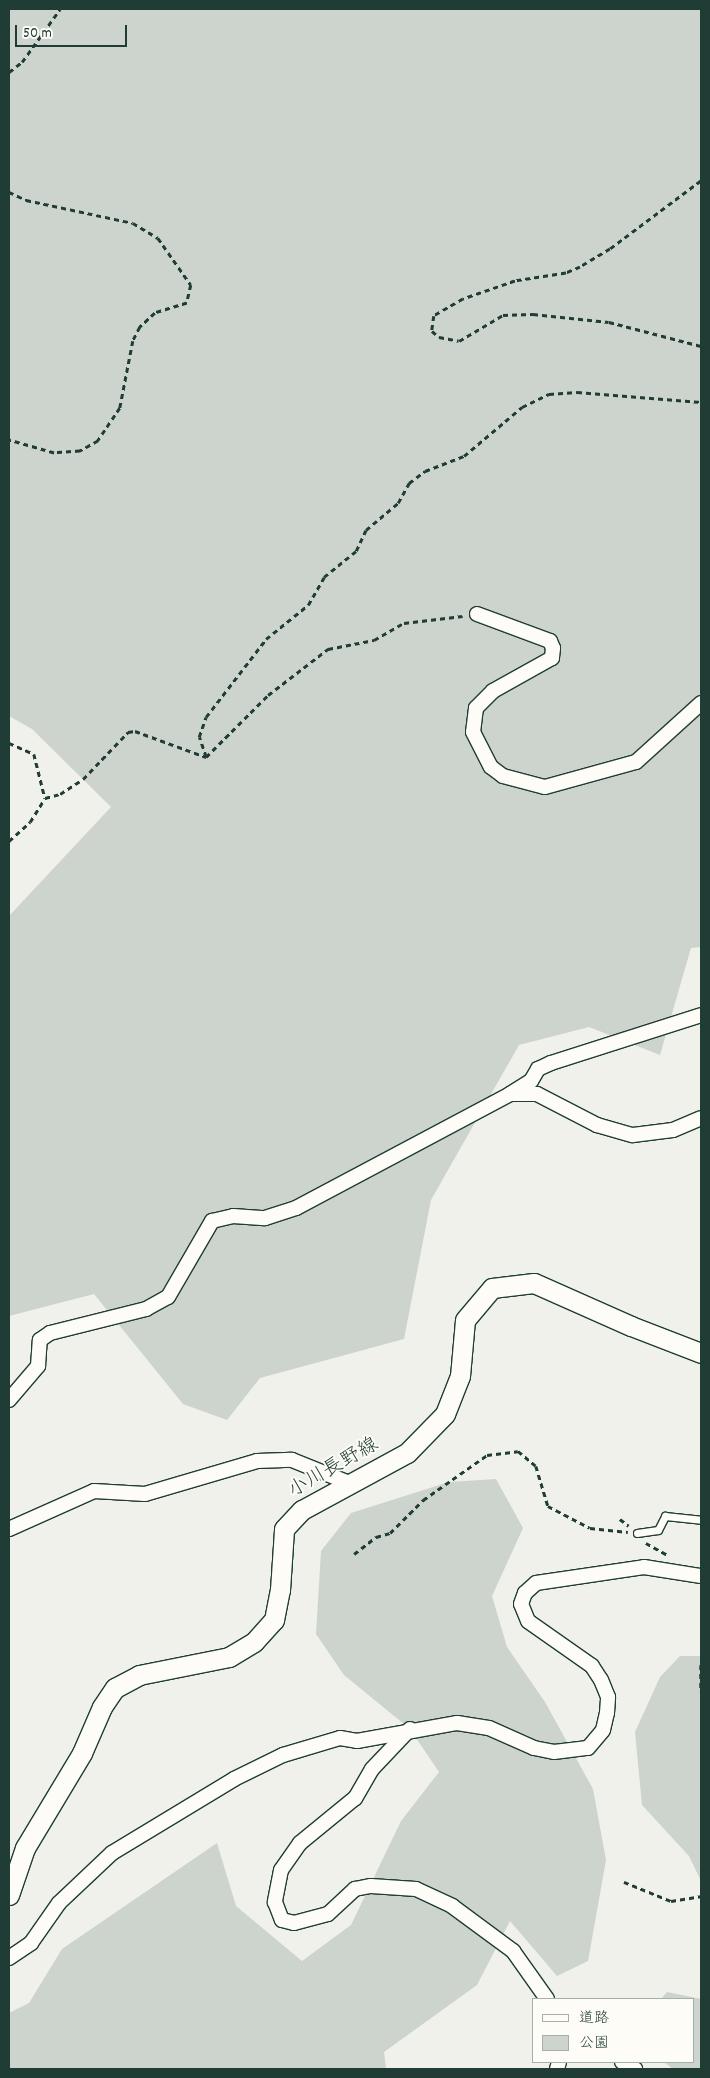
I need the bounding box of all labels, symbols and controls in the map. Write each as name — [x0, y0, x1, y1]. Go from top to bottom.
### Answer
scale bar — [18, 15, 130, 47]
text: 50 m — [23, 23, 52, 45]
street label: 小川長野線 — [285, 1434, 383, 1504]
legend — [532, 1998, 695, 2063]
text: 道路 — [579, 2008, 609, 2030]
text: 公園 — [579, 2033, 609, 2055]

